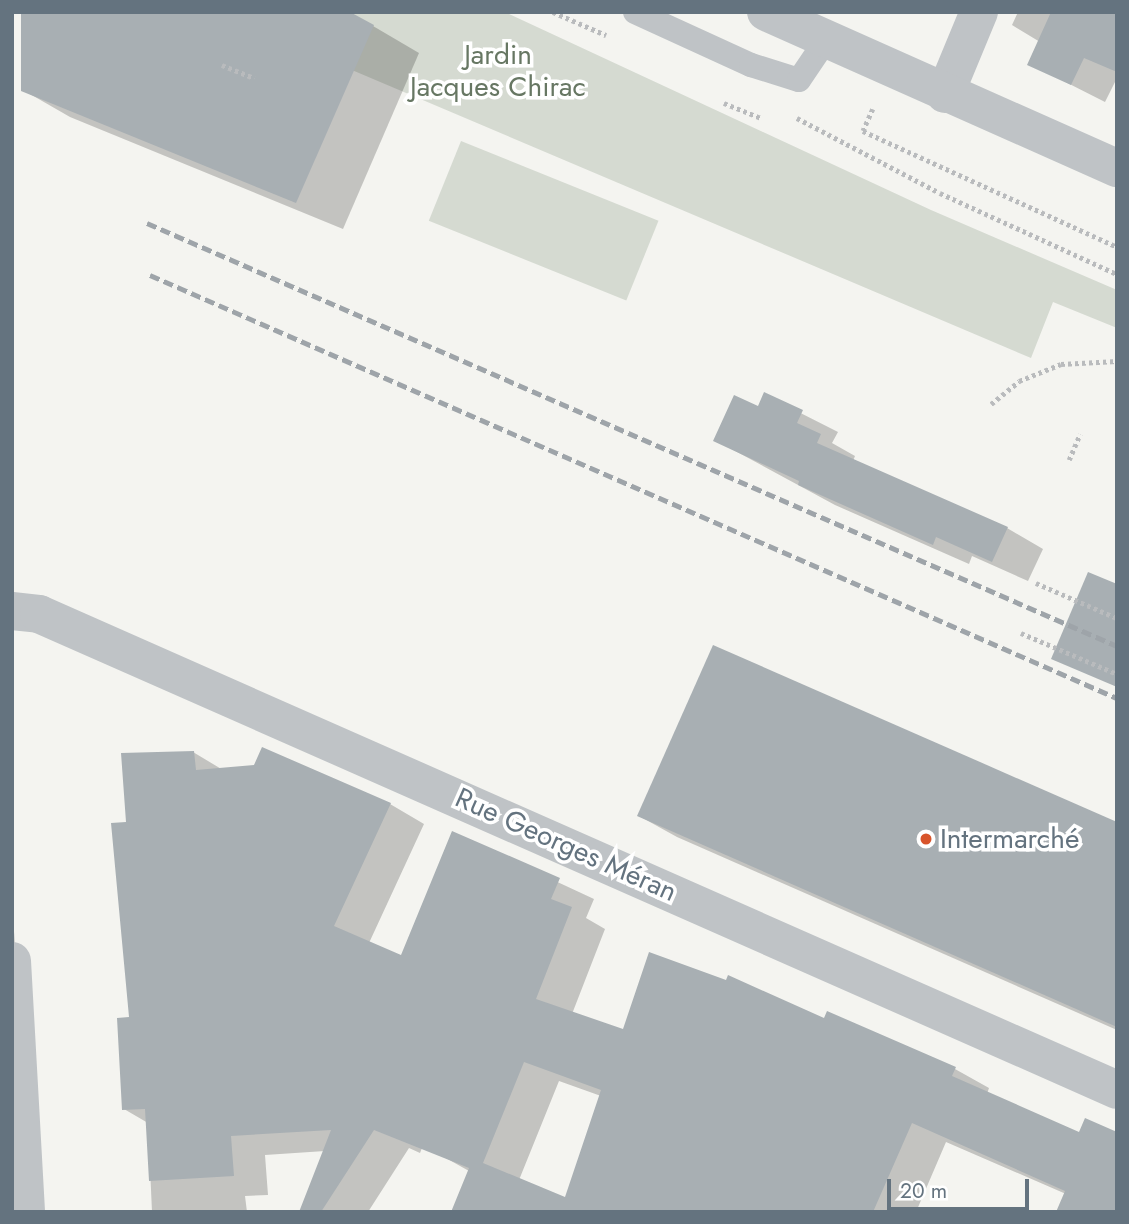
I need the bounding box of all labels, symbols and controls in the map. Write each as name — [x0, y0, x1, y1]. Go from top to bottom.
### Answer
park label: Jardin Jacques Chirac — [410, 38, 586, 104]
street label: Rue Georges Méran — [450, 781, 682, 909]
place label: Intermarché — [940, 822, 1079, 856]
marker: Intermarché — [918, 831, 934, 847]
scale bar — [891, 1164, 1033, 1208]
text: 20 m — [900, 1176, 947, 1206]

